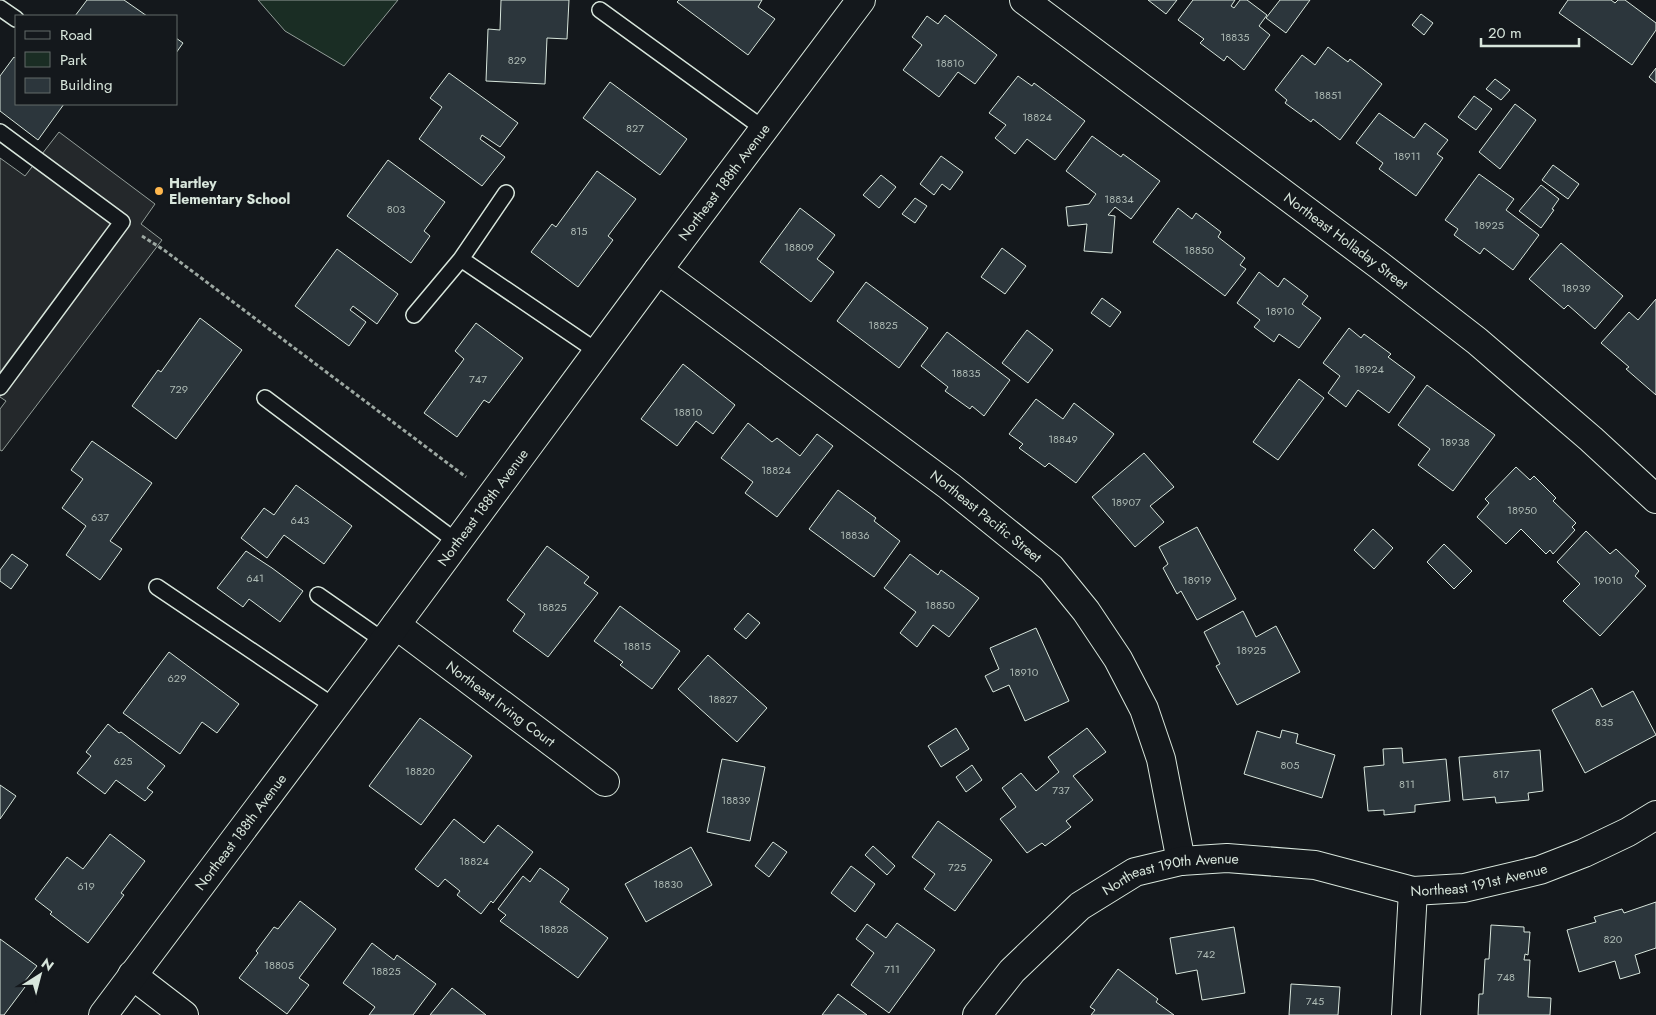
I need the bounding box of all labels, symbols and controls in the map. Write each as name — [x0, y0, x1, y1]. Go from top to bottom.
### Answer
legend — [15, 15, 178, 105]
scale bar — [1481, 15, 1578, 47]
text: 20 m — [1488, 22, 1522, 44]
text: Road — [60, 24, 92, 46]
house number: 18835 — [1220, 29, 1250, 45]
text: Park — [60, 49, 87, 71]
house number: 829 — [508, 52, 526, 68]
house number: 18810 — [936, 55, 965, 71]
text: Building — [60, 74, 112, 96]
house number: 18851 — [1314, 87, 1342, 103]
house number: 18824 — [1022, 109, 1052, 125]
house number: 827 — [626, 120, 644, 136]
street label: Northeast 188th Avenue — [674, 120, 775, 245]
house number: 18911 — [1393, 148, 1421, 164]
place label: Hartley Elementary School — [169, 173, 290, 209]
marker: Hartley Elementary School — [153, 185, 165, 197]
street label: Northeast Holladay Street — [1280, 187, 1413, 294]
house number: 18834 — [1104, 191, 1134, 207]
house number: 803 — [387, 201, 405, 217]
house number: 18925 — [1474, 217, 1504, 233]
house number: 815 — [570, 223, 588, 239]
house number: 18809 — [784, 239, 814, 255]
house number: 18850 — [1184, 242, 1214, 258]
house number: 18939 — [1561, 280, 1591, 296]
house number: 18910 — [1266, 303, 1295, 319]
house number: 18825 — [868, 317, 898, 333]
house number: 18924 — [1354, 361, 1385, 377]
house number: 18835 — [951, 365, 981, 381]
house number: 747 — [469, 371, 487, 387]
house number: 729 — [170, 381, 188, 397]
house number: 18810 — [674, 404, 703, 420]
house number: 18849 — [1048, 431, 1078, 447]
house number: 18938 — [1440, 434, 1470, 450]
street label: Northeast 188th Avenue — [433, 444, 533, 570]
house number: 18824 — [761, 462, 791, 478]
street label: Northeast Pacific Street — [926, 465, 1046, 567]
house number: 18907 — [1111, 494, 1141, 510]
house number: 18950 — [1507, 502, 1537, 518]
house number: 637 — [91, 509, 109, 525]
house number: 643 — [291, 512, 309, 528]
house number: 18836 — [840, 527, 870, 543]
house number: 641 — [246, 570, 264, 586]
house number: 18919 — [1183, 572, 1211, 588]
house number: 19010 — [1593, 572, 1623, 588]
house number: 18850 — [925, 597, 955, 613]
house number: 18825 — [537, 599, 567, 615]
house number: 18815 — [623, 638, 651, 654]
house number: 18925 — [1236, 642, 1266, 658]
street label: Northeast Irving Court — [442, 656, 560, 752]
house number: 18910 — [1010, 664, 1039, 680]
house number: 629 — [168, 670, 186, 686]
house number: 18827 — [709, 691, 738, 707]
house number: 835 — [1595, 714, 1613, 730]
house number: 625 — [114, 753, 132, 769]
house number: 805 — [1281, 757, 1299, 773]
house number: 18820 — [405, 763, 435, 779]
house number: 817 — [1493, 766, 1510, 782]
street label: Northeast 188th Avenue — [190, 769, 291, 894]
house number: 811 — [1399, 776, 1415, 792]
house number: 737 — [1052, 782, 1070, 798]
house number: 18839 — [721, 792, 751, 808]
street label: Northeast 190th Avenue — [1098, 848, 1240, 900]
house number: 18824 — [459, 853, 489, 869]
street label: Northeast 191st Avenue — [1410, 858, 1550, 901]
house number: 725 — [948, 859, 966, 875]
house number: 18830 — [653, 876, 683, 892]
house number: 619 — [77, 878, 95, 894]
house number: 18828 — [539, 921, 569, 937]
house number: 820 — [1604, 931, 1623, 947]
house number: 742 — [1197, 946, 1215, 962]
north arrow — [15, 950, 65, 1000]
text: N — [37, 953, 58, 976]
house number: 18805 — [264, 957, 294, 973]
house number: 711 — [884, 961, 900, 977]
house number: 18825 — [371, 963, 401, 979]
house number: 748 — [1497, 969, 1515, 985]
house number: 745 — [1306, 993, 1324, 1009]

